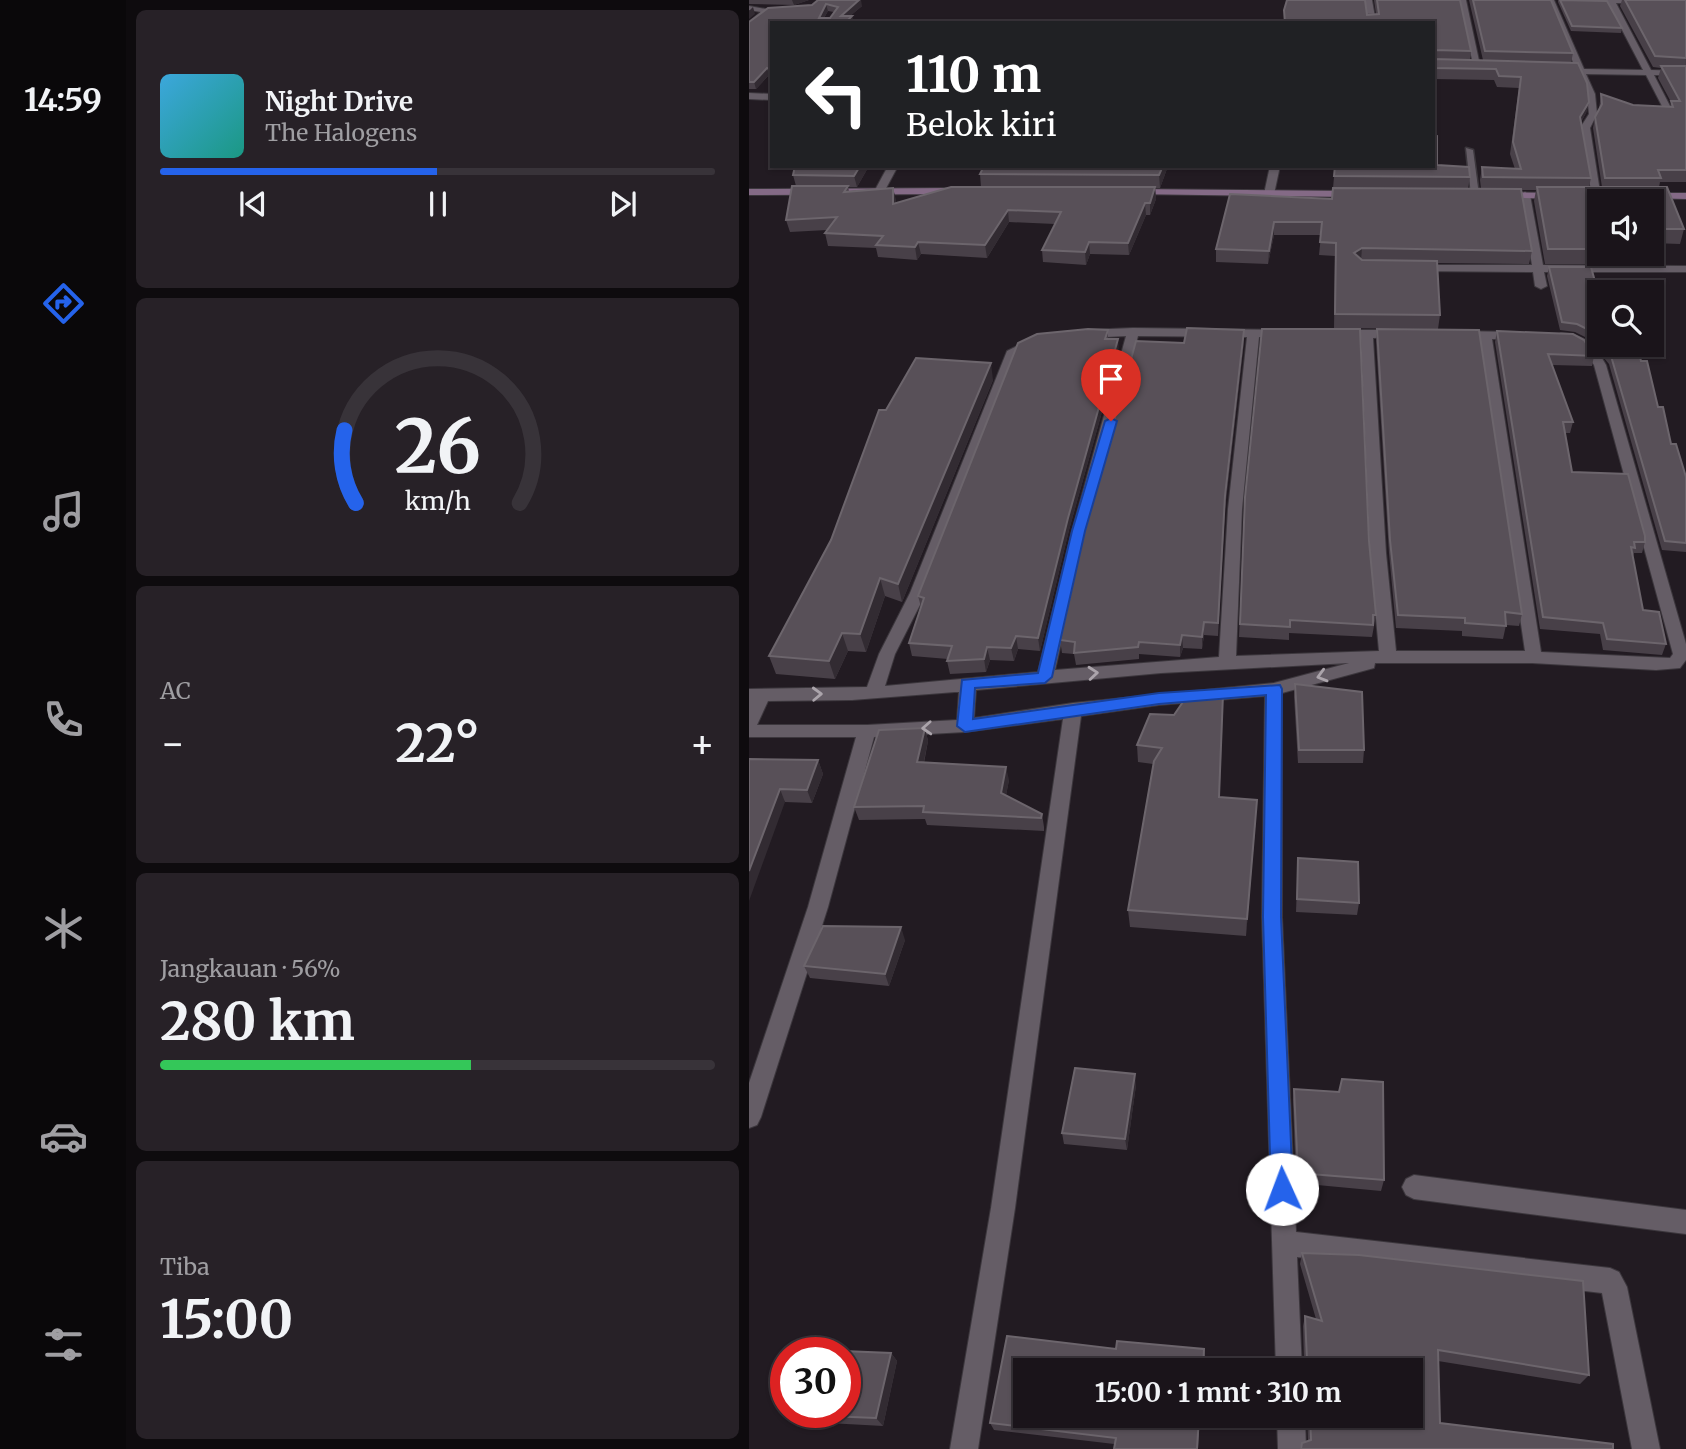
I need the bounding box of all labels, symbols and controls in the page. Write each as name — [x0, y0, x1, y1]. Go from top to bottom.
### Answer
text: 110 m — [906, 44, 1041, 105]
icon: left — [791, 49, 882, 140]
text: 14:59 — [24, 80, 102, 120]
text: Night Drive — [265, 85, 413, 118]
text: Belok kiri — [906, 105, 1057, 145]
text: The Halogens — [265, 118, 417, 147]
icon: previous — [234, 185, 272, 223]
icon: pause — [419, 185, 457, 223]
icon: next — [604, 185, 642, 223]
map controls — [1587, 189, 1664, 357]
button: sound — [1587, 189, 1664, 266]
icon: directions — [39, 279, 88, 328]
button: search — [1587, 280, 1664, 357]
pin — [1081, 349, 1141, 421]
icon: arrive — [1092, 360, 1130, 398]
text: 26 — [394, 401, 481, 493]
text: km/h — [404, 484, 471, 516]
icon: music — [39, 487, 88, 536]
one-way arrow — [1088, 666, 1099, 681]
one-way arrow — [1316, 668, 1328, 683]
text: AC — [160, 676, 191, 705]
one-way arrow — [812, 686, 823, 701]
icon: phone — [39, 695, 88, 744]
text: 22° — [395, 711, 480, 776]
text: − — [160, 720, 185, 767]
text: + — [690, 720, 715, 767]
one-way arrow — [921, 720, 932, 735]
icon: climate — [39, 904, 88, 953]
text: Jangkauan · 56% — [160, 954, 341, 983]
text: 280 km — [160, 989, 355, 1054]
icon: car — [39, 1112, 88, 1161]
position arrow — [1245, 1152, 1319, 1226]
text: Tiba — [160, 1252, 210, 1281]
text: 15:00 — [160, 1287, 293, 1352]
icon: filters — [39, 1320, 88, 1369]
speed limit sign: 30 — [770, 1337, 861, 1428]
text: 15:00 · 1 mnt · 310 m — [1095, 1376, 1341, 1409]

